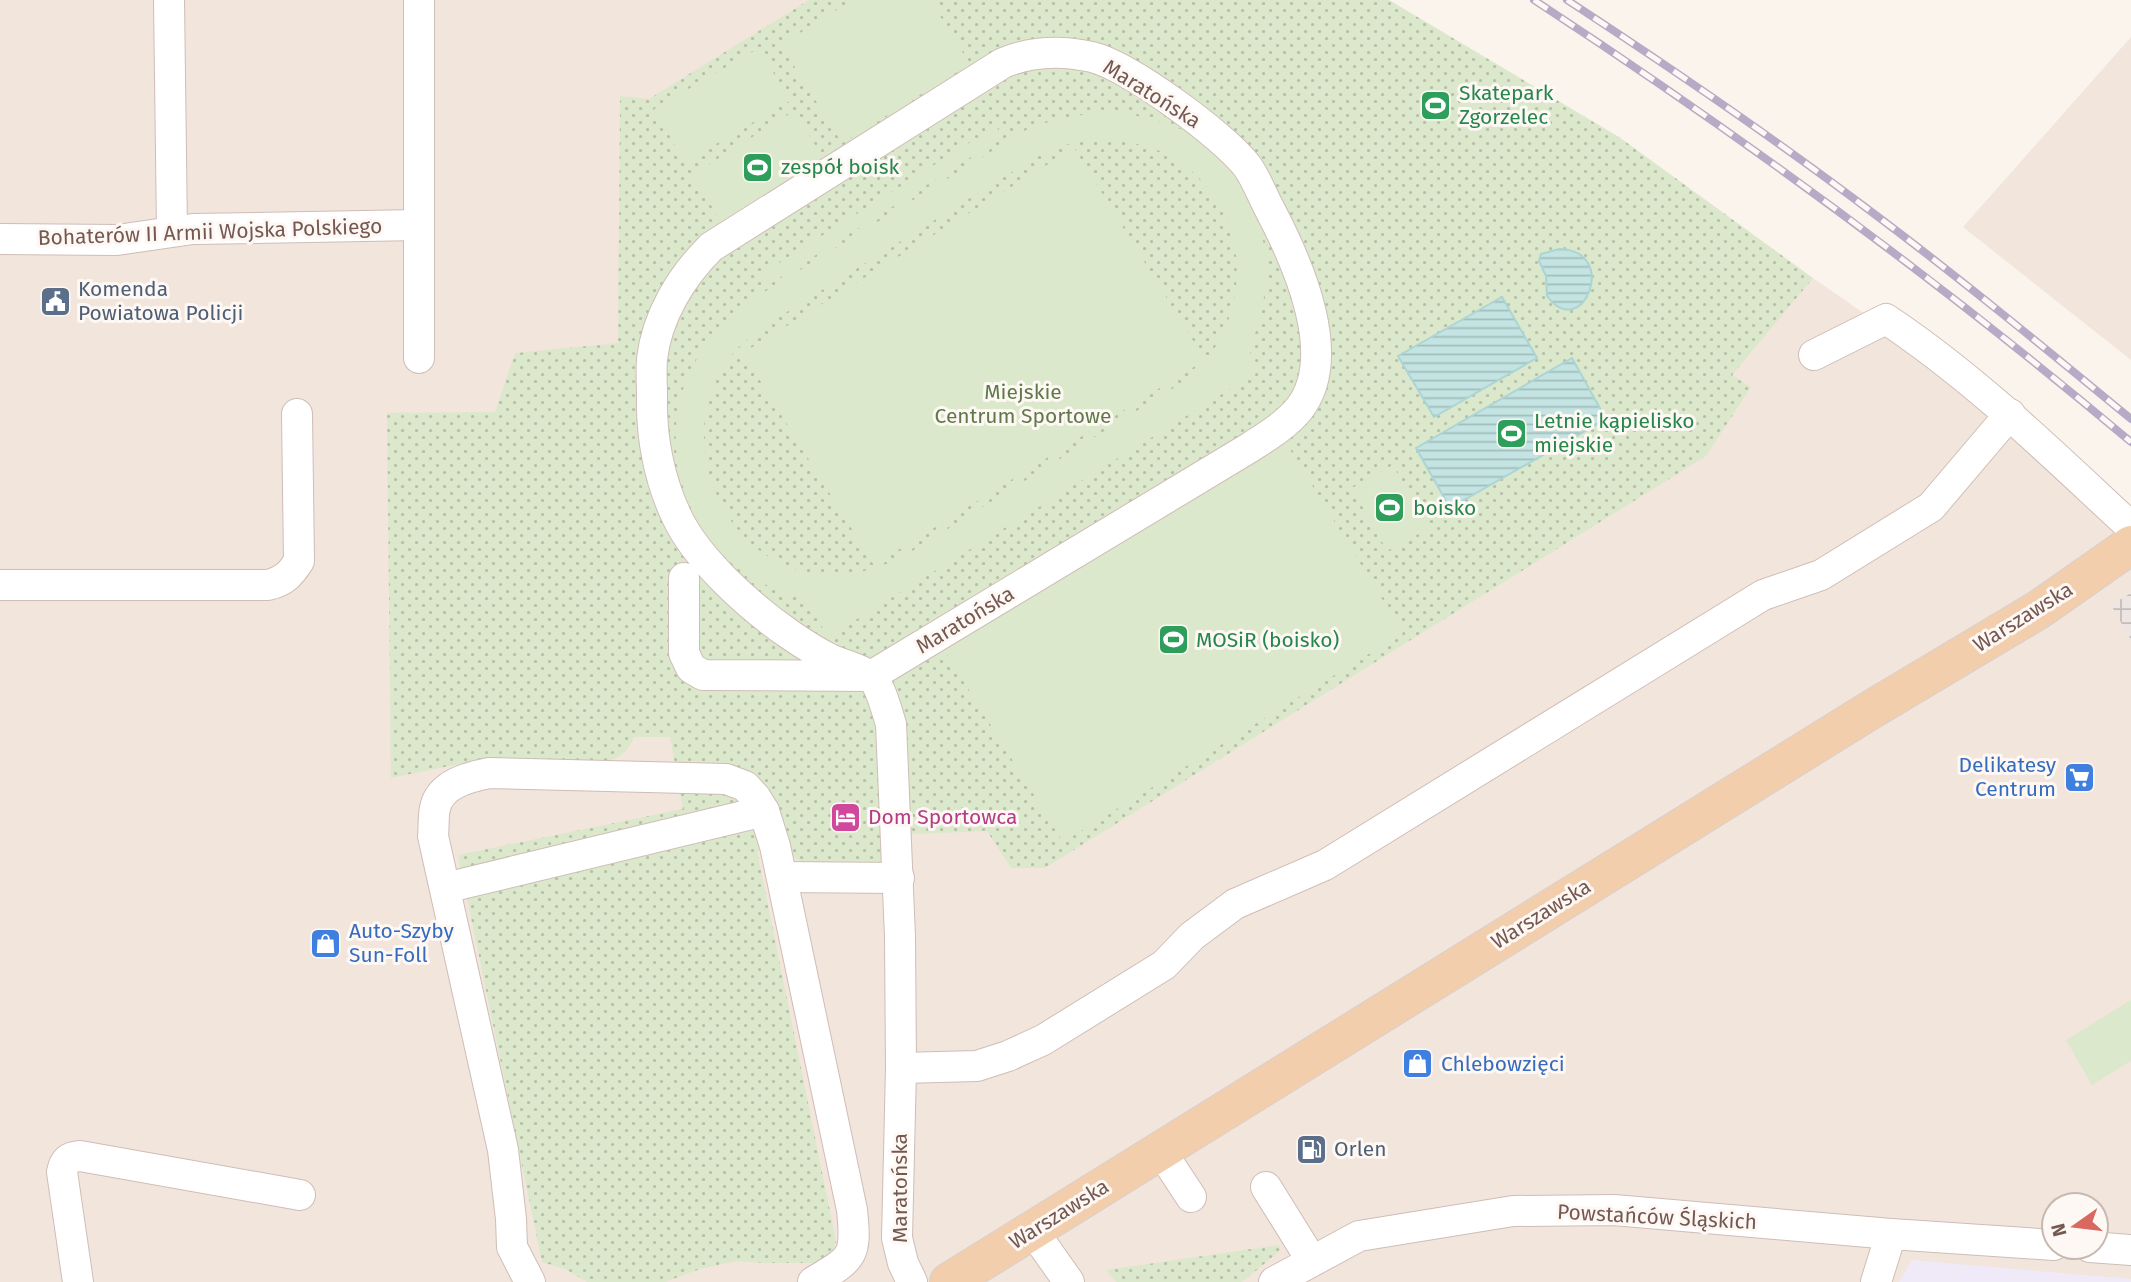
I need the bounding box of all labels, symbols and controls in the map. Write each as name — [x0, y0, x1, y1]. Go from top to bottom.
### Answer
street label: Maratońska — [1098, 54, 1206, 134]
place label: Skatepark Zgorzelec — [1459, 80, 1554, 130]
sports icon: Skatepark Zgorzelec — [1419, 88, 1453, 122]
sports icon: zespół boisk — [741, 150, 775, 184]
place label: zespół boisk — [781, 154, 900, 180]
street label: Bohaterów II Armii Wojska Polskiego — [37, 213, 383, 251]
place label: Komenda Powiatowa Policji — [78, 276, 243, 326]
public building icon: Komenda Powiatowa Policji — [38, 284, 72, 318]
park label: Miejskie Centrum Sportowe — [935, 379, 1111, 429]
place label: Letnie kąpielisko miejskie — [1534, 408, 1695, 458]
sports icon: Letnie kąpielisko miejskie — [1494, 416, 1528, 450]
sports icon: boisko — [1373, 491, 1407, 525]
place label: boisko — [1413, 495, 1476, 521]
street label: Warszawska — [1968, 576, 2078, 658]
street label: Maratońska — [911, 581, 1019, 659]
sports icon: MOSiR (boisko) — [1156, 623, 1190, 657]
place label: MOSiR (boisko) — [1196, 627, 1339, 653]
place label: Delikatesy Centrum — [1959, 752, 2057, 802]
supermarket icon: Delikatesy Centrum — [2062, 760, 2096, 794]
hotel icon: Dom Sportowca — [828, 800, 862, 834]
place label: Dom Sportowca — [868, 804, 1017, 830]
street label: Warszawska — [1486, 873, 1596, 955]
place label: Auto-Szyby Sun-Foll — [349, 918, 455, 968]
shop icon: Auto-Szyby Sun-Foll — [309, 926, 343, 960]
shop icon: Chlebowzięci — [1401, 1047, 1435, 1081]
place label: Chlebowzięci — [1441, 1051, 1565, 1077]
fuel station icon: Orlen — [1294, 1132, 1328, 1166]
street label: Maratońska — [887, 1133, 913, 1243]
place label: Orlen — [1334, 1136, 1386, 1162]
street label: Warszawska — [1004, 1173, 1114, 1255]
north arrow — [2040, 1191, 2110, 1261]
street label: Powstańców Śląskich — [1557, 1199, 1757, 1235]
text: N — [2046, 1221, 2072, 1239]

